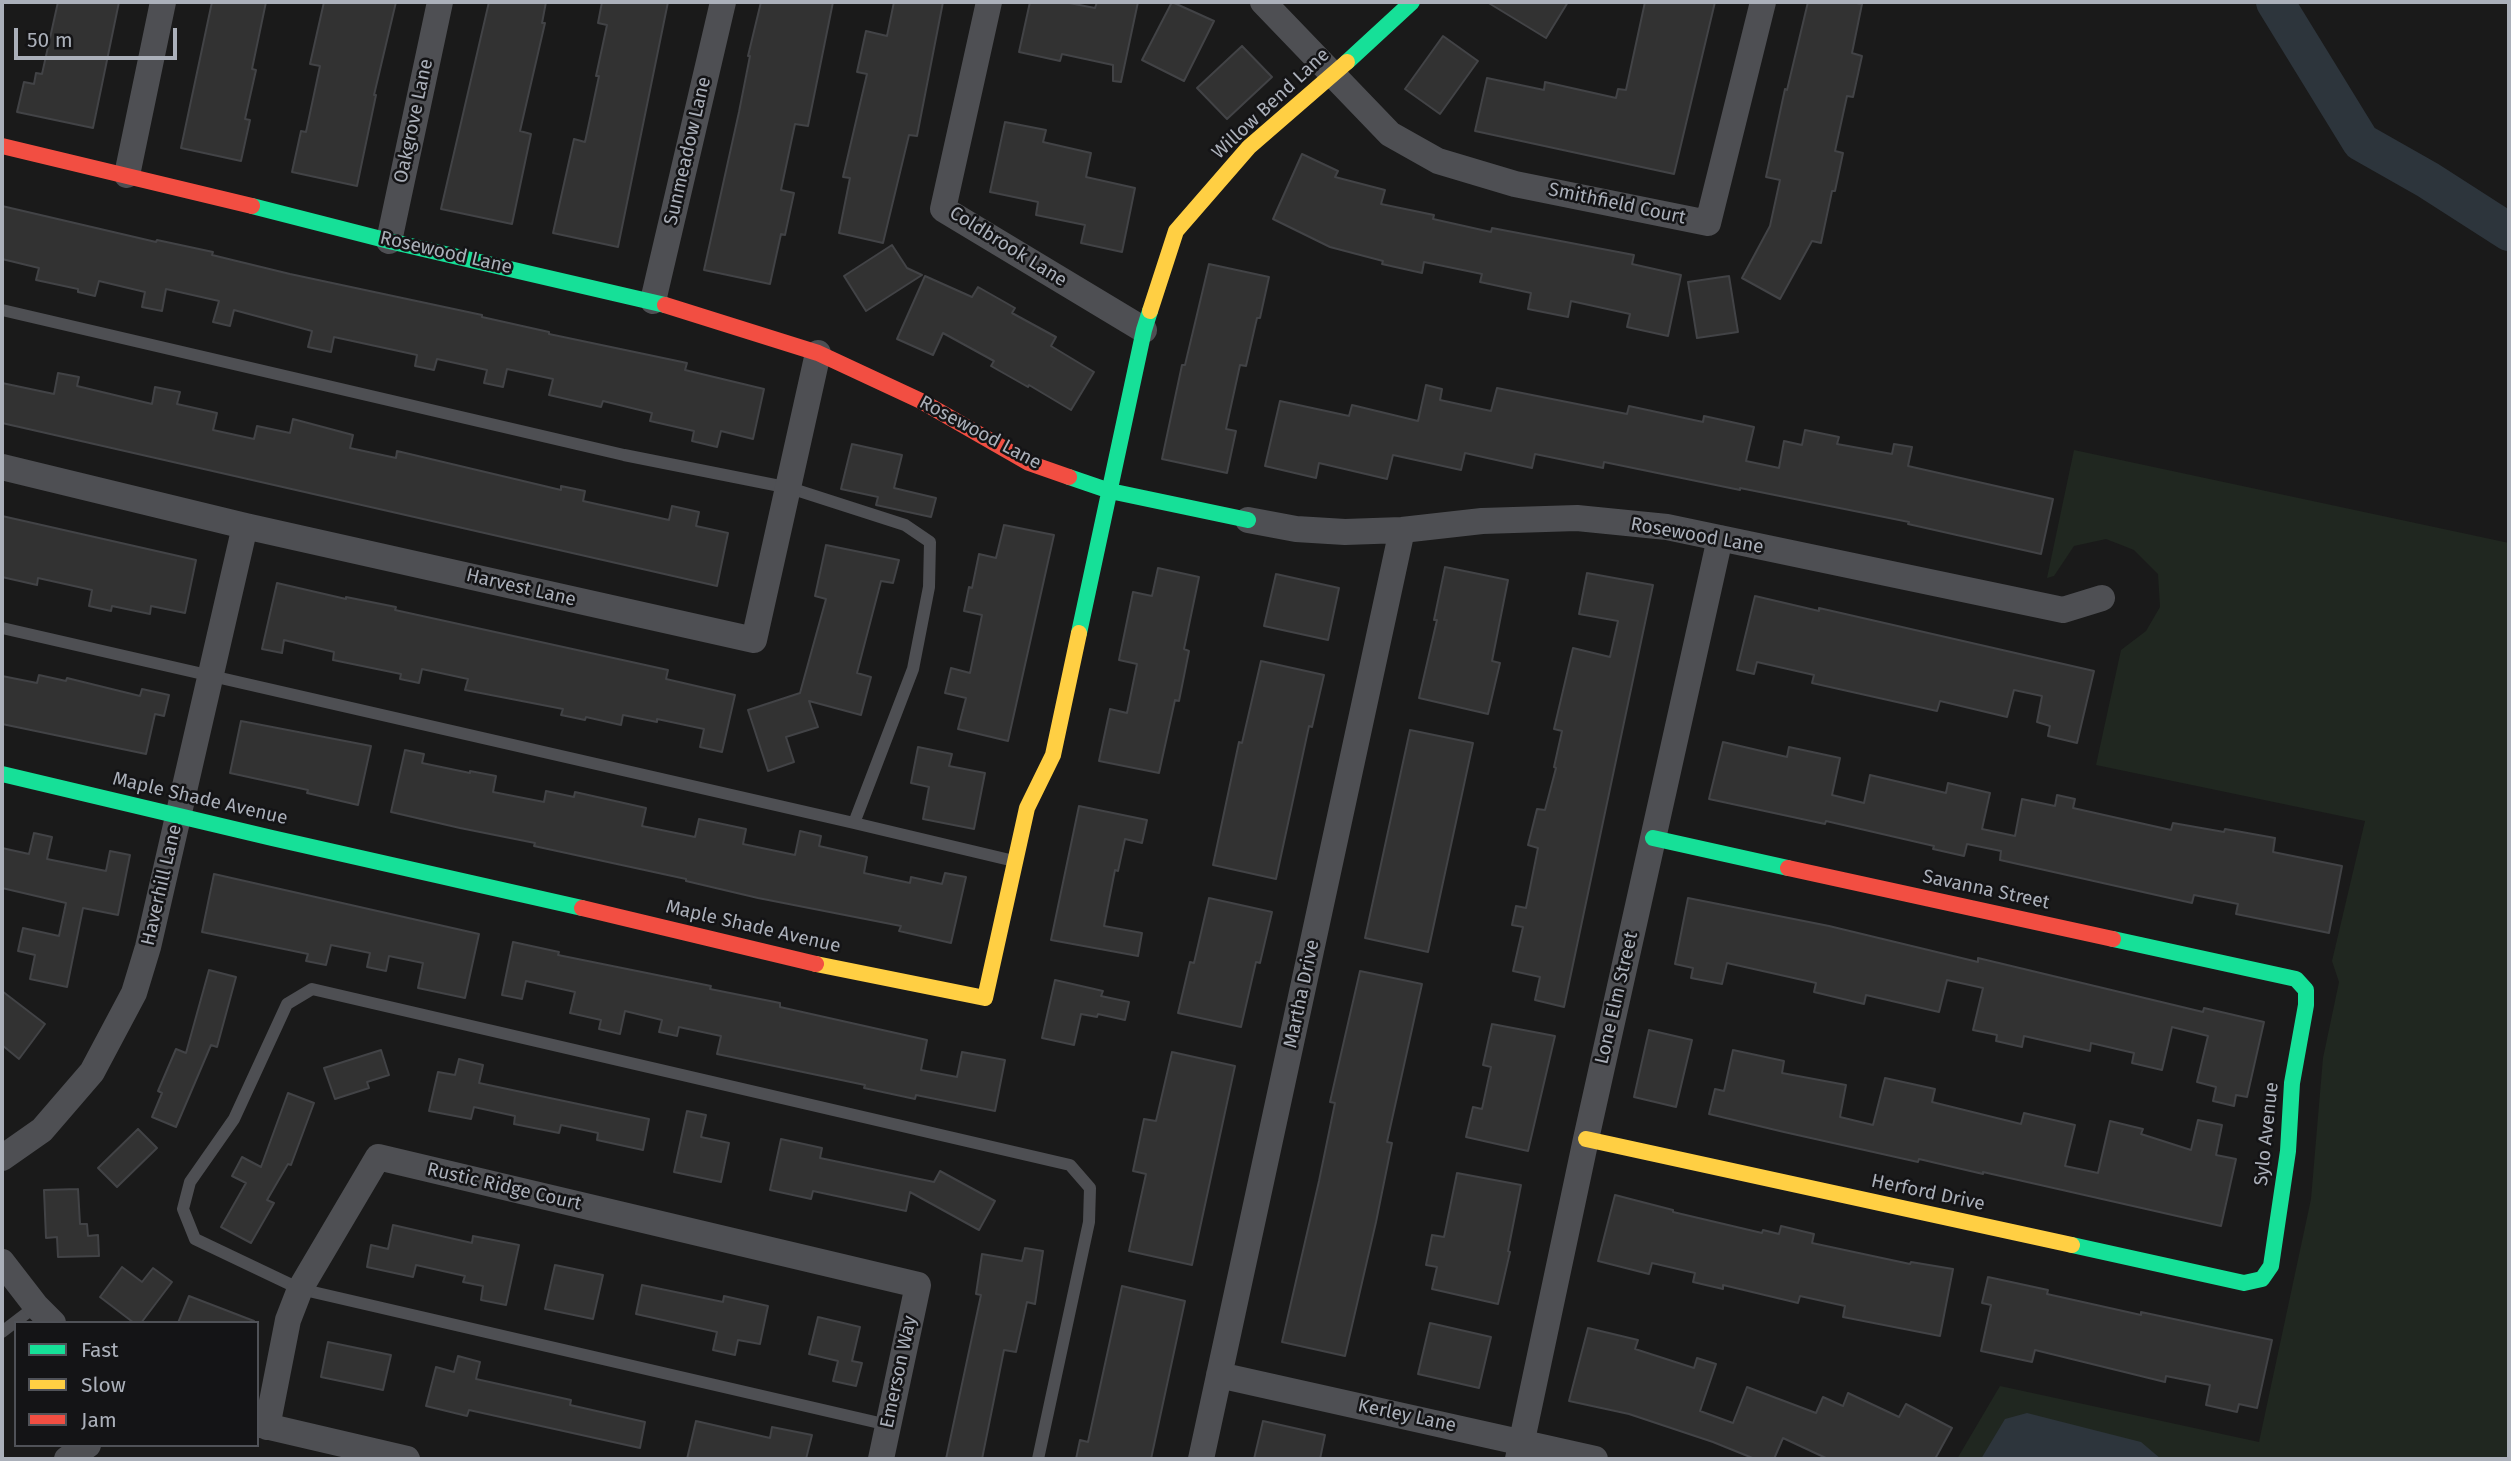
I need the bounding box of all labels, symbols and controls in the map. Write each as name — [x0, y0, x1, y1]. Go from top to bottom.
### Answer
scale bar — [18, 14, 180, 58]
text: 50 m — [27, 27, 73, 53]
street label: Willow Bend Lane — [1208, 44, 1334, 164]
street label: Oakgrove Lane — [390, 57, 438, 185]
street label: Sunmeadow Lane — [660, 75, 716, 227]
street label: Smithfield Court — [1546, 178, 1688, 230]
street label: Coldbrook Lane — [945, 202, 1071, 292]
street label: Rosewood Lane — [378, 227, 514, 279]
street label: Rosewood Lane — [915, 391, 1045, 475]
street label: Rosewood Lane — [1629, 513, 1765, 559]
street label: Harvest Lane — [464, 564, 578, 612]
street label: Maple Shade Avenue — [110, 768, 290, 830]
street label: Haverhill Lane — [137, 822, 187, 948]
street label: Savanna Street — [1921, 865, 2051, 915]
street label: Maple Shade Avenue — [663, 896, 843, 958]
street label: Lone Elm Street — [1591, 930, 1643, 1066]
street label: Martha Drive — [1279, 938, 1325, 1050]
street label: Sylo Avenue — [2250, 1081, 2284, 1187]
street label: Rustic Ridge Court — [425, 1158, 583, 1216]
street label: Herford Drive — [1869, 1170, 1987, 1216]
street label: Emerson Way — [876, 1314, 922, 1430]
legend — [14, 1321, 259, 1447]
text: Fast — [81, 1337, 119, 1363]
text: Slow — [81, 1372, 126, 1398]
street label: Kerley Lane — [1356, 1394, 1458, 1438]
text: Jam — [81, 1407, 117, 1433]

